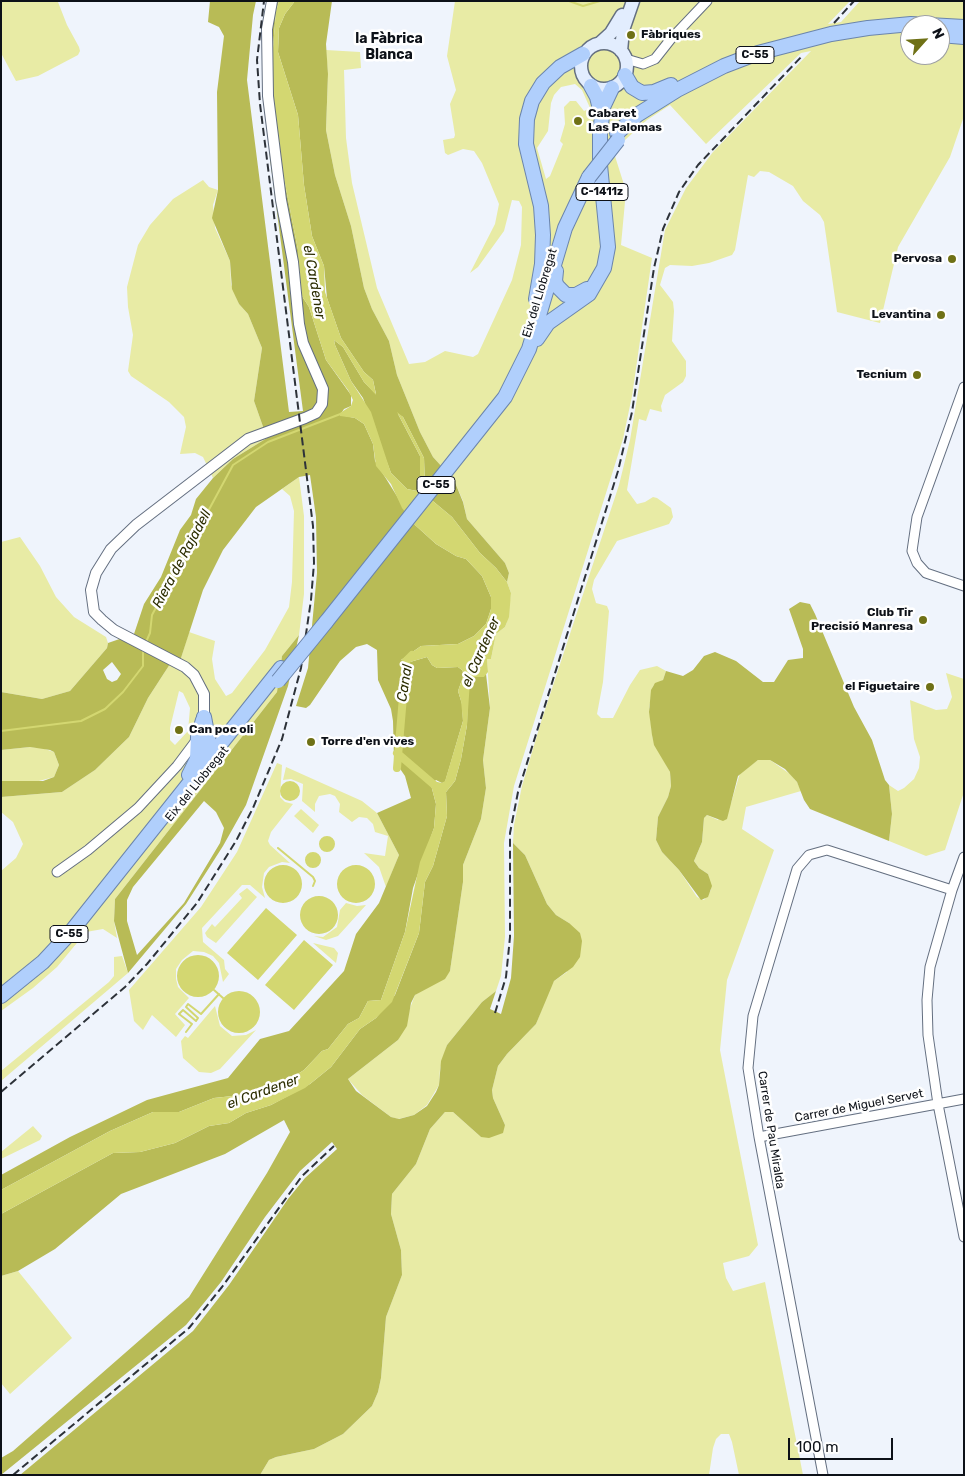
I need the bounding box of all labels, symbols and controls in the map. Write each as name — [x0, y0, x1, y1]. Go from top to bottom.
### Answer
north arrow — [900, 15, 950, 65]
text: N — [928, 25, 948, 42]
place label: Fàbriques — [641, 28, 701, 42]
marker: Fàbriques — [625, 29, 637, 41]
district label: la Fàbrica Blanca — [355, 31, 423, 64]
road number: C-55 — [736, 46, 774, 64]
place label: Cabaret Las Palomas — [588, 107, 662, 135]
marker: Cabaret Las Palomas — [572, 115, 584, 127]
road number: C-1411z — [576, 183, 628, 200]
water label: el Cardener — [299, 243, 329, 321]
street label: Eix del Llobregat — [520, 247, 560, 339]
place label: Pervosa — [893, 252, 942, 266]
marker: Pervosa — [946, 253, 958, 265]
place label: Levantina — [872, 308, 931, 322]
marker: Levantina — [935, 309, 947, 321]
place label: Tecnium — [856, 368, 907, 382]
marker: Tecnium — [911, 369, 923, 381]
road number: C-55 — [417, 476, 455, 494]
water label: Riera de Rajadell — [149, 507, 215, 611]
place label: Club Tir Precisió Manresa — [811, 606, 913, 634]
water label: el Cardener — [458, 614, 504, 690]
marker: Club Tir Precisió Manresa — [917, 614, 929, 626]
water label: Canal — [394, 663, 416, 703]
place label: el Figuetaire — [845, 680, 920, 694]
marker: el Figuetaire — [924, 681, 936, 693]
place label: Can poc oli — [189, 723, 254, 737]
marker: Can poc oli — [173, 724, 185, 736]
place label: Torre d'en vives — [321, 735, 414, 749]
marker: Torre d'en vives — [305, 736, 317, 748]
street label: Eix del Llobregat — [162, 743, 232, 825]
road number: C-55 — [50, 926, 88, 942]
street label: Carrer de Pau Miralda — [755, 1070, 787, 1190]
water label: el Cardener — [225, 1071, 301, 1113]
street label: Carrer de Miguel Servet — [794, 1086, 924, 1126]
scale bar — [790, 1428, 895, 1460]
text: 100 m — [796, 1438, 838, 1456]

